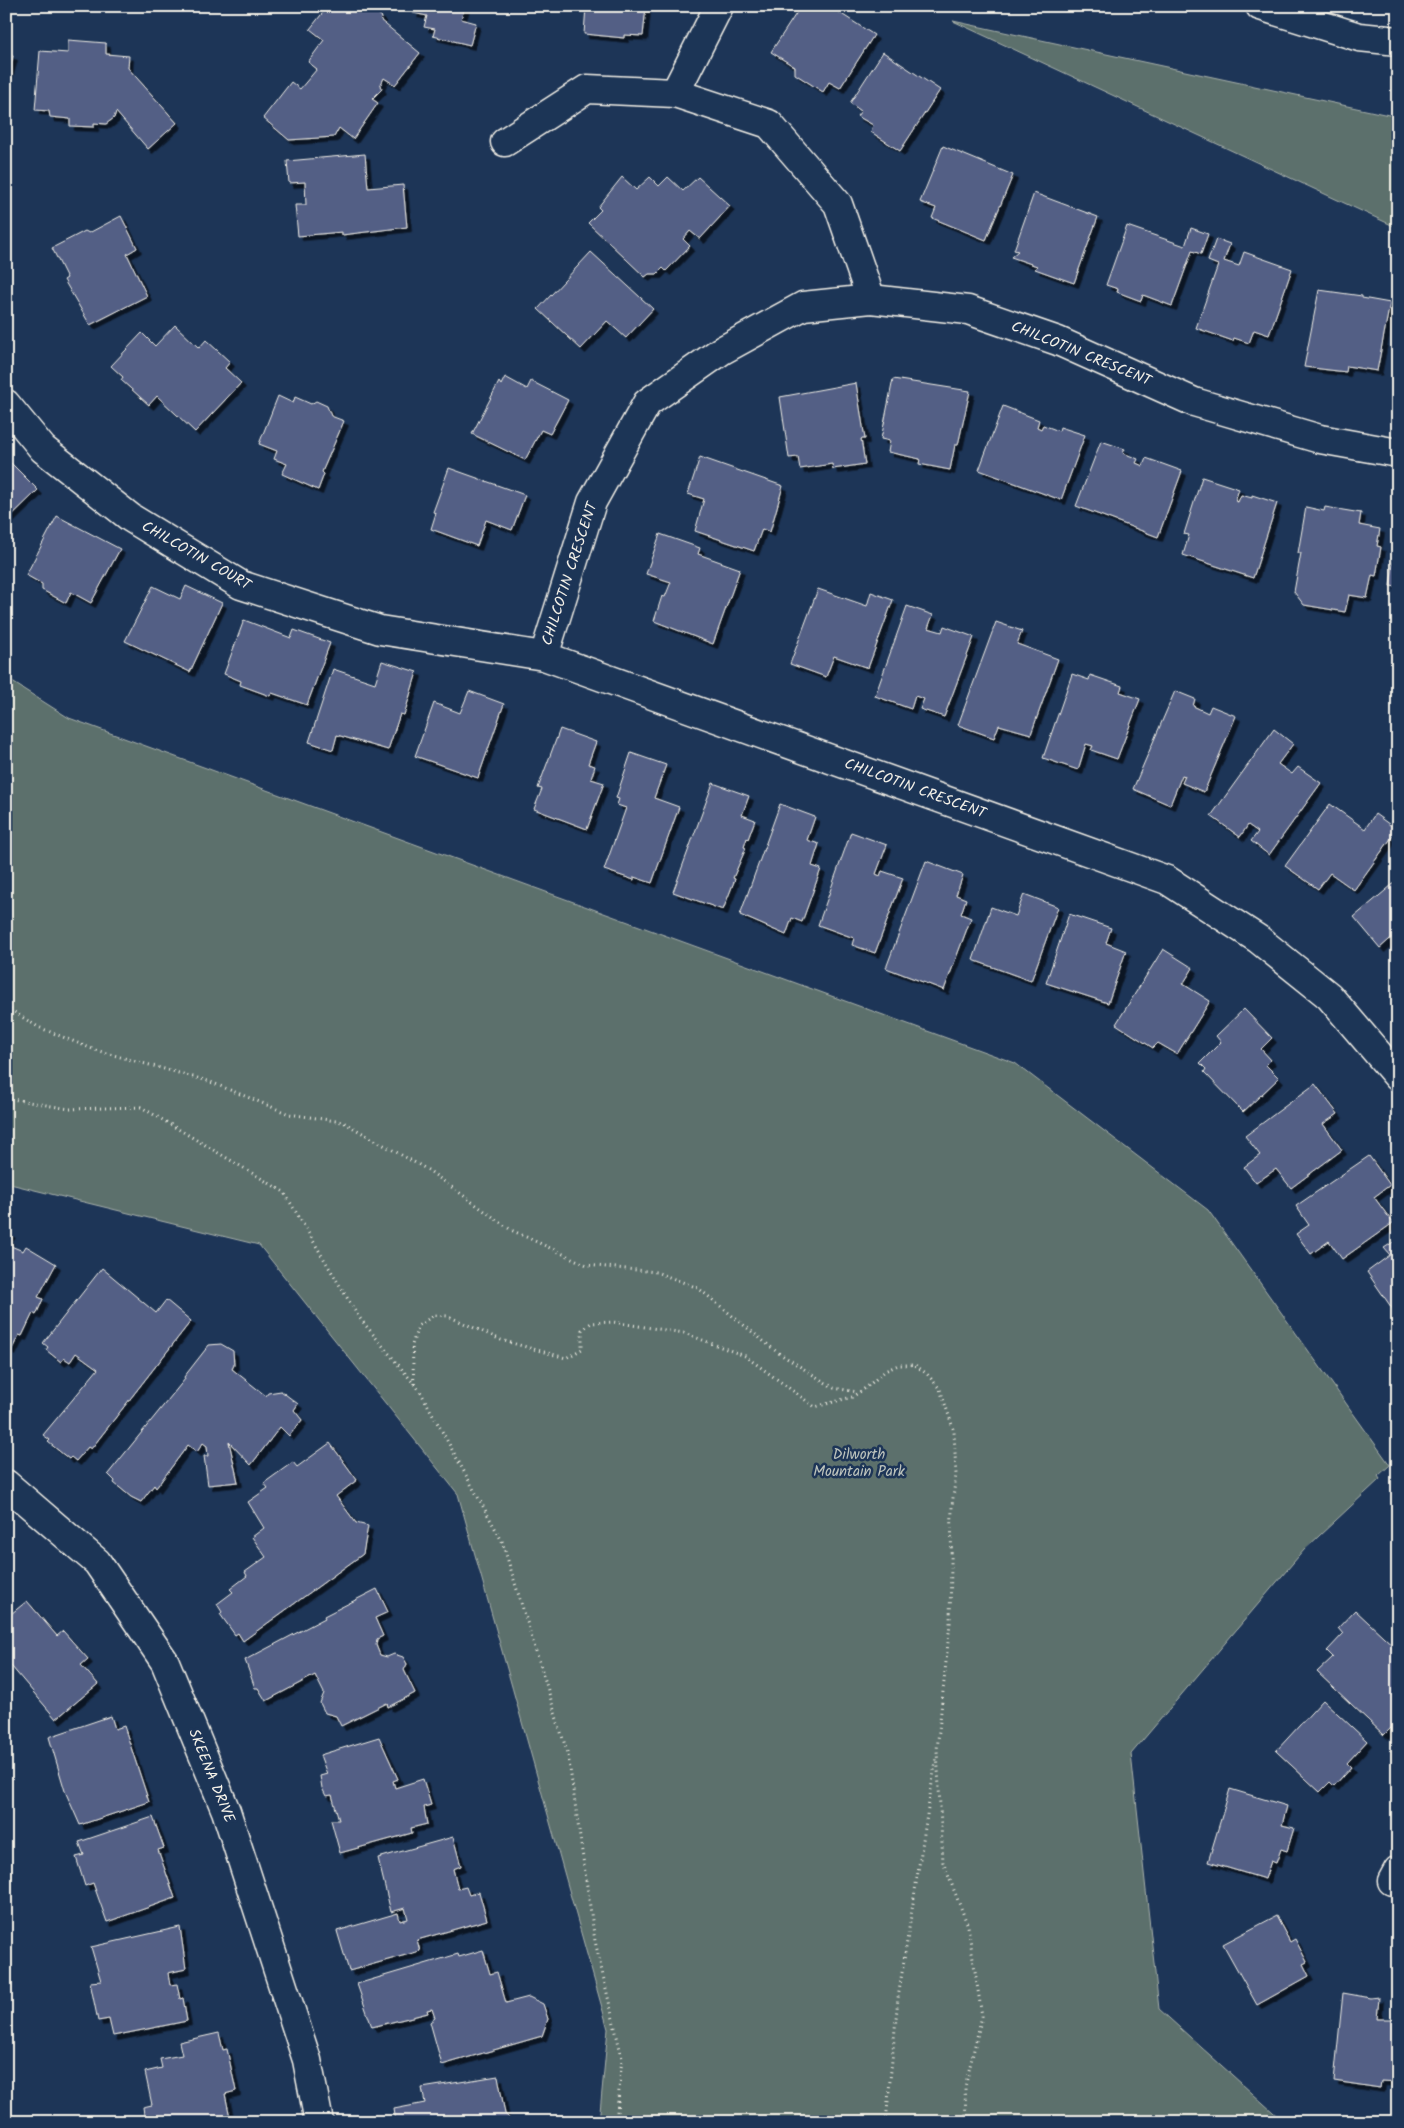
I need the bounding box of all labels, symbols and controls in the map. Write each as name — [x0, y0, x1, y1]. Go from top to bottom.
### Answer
street label: CHILCOTIN CRESCENT — [1007, 315, 1157, 394]
street label: CHILCOTIN CRESCENT — [536, 497, 605, 649]
street label: CHILCOTIN COURT — [137, 515, 257, 598]
street label: CHILCOTIN CRESCENT — [841, 752, 991, 826]
park label: Dilworth Mountain Park — [813, 1443, 906, 1484]
street label: SKEENA DRIVE — [181, 1725, 241, 1828]

